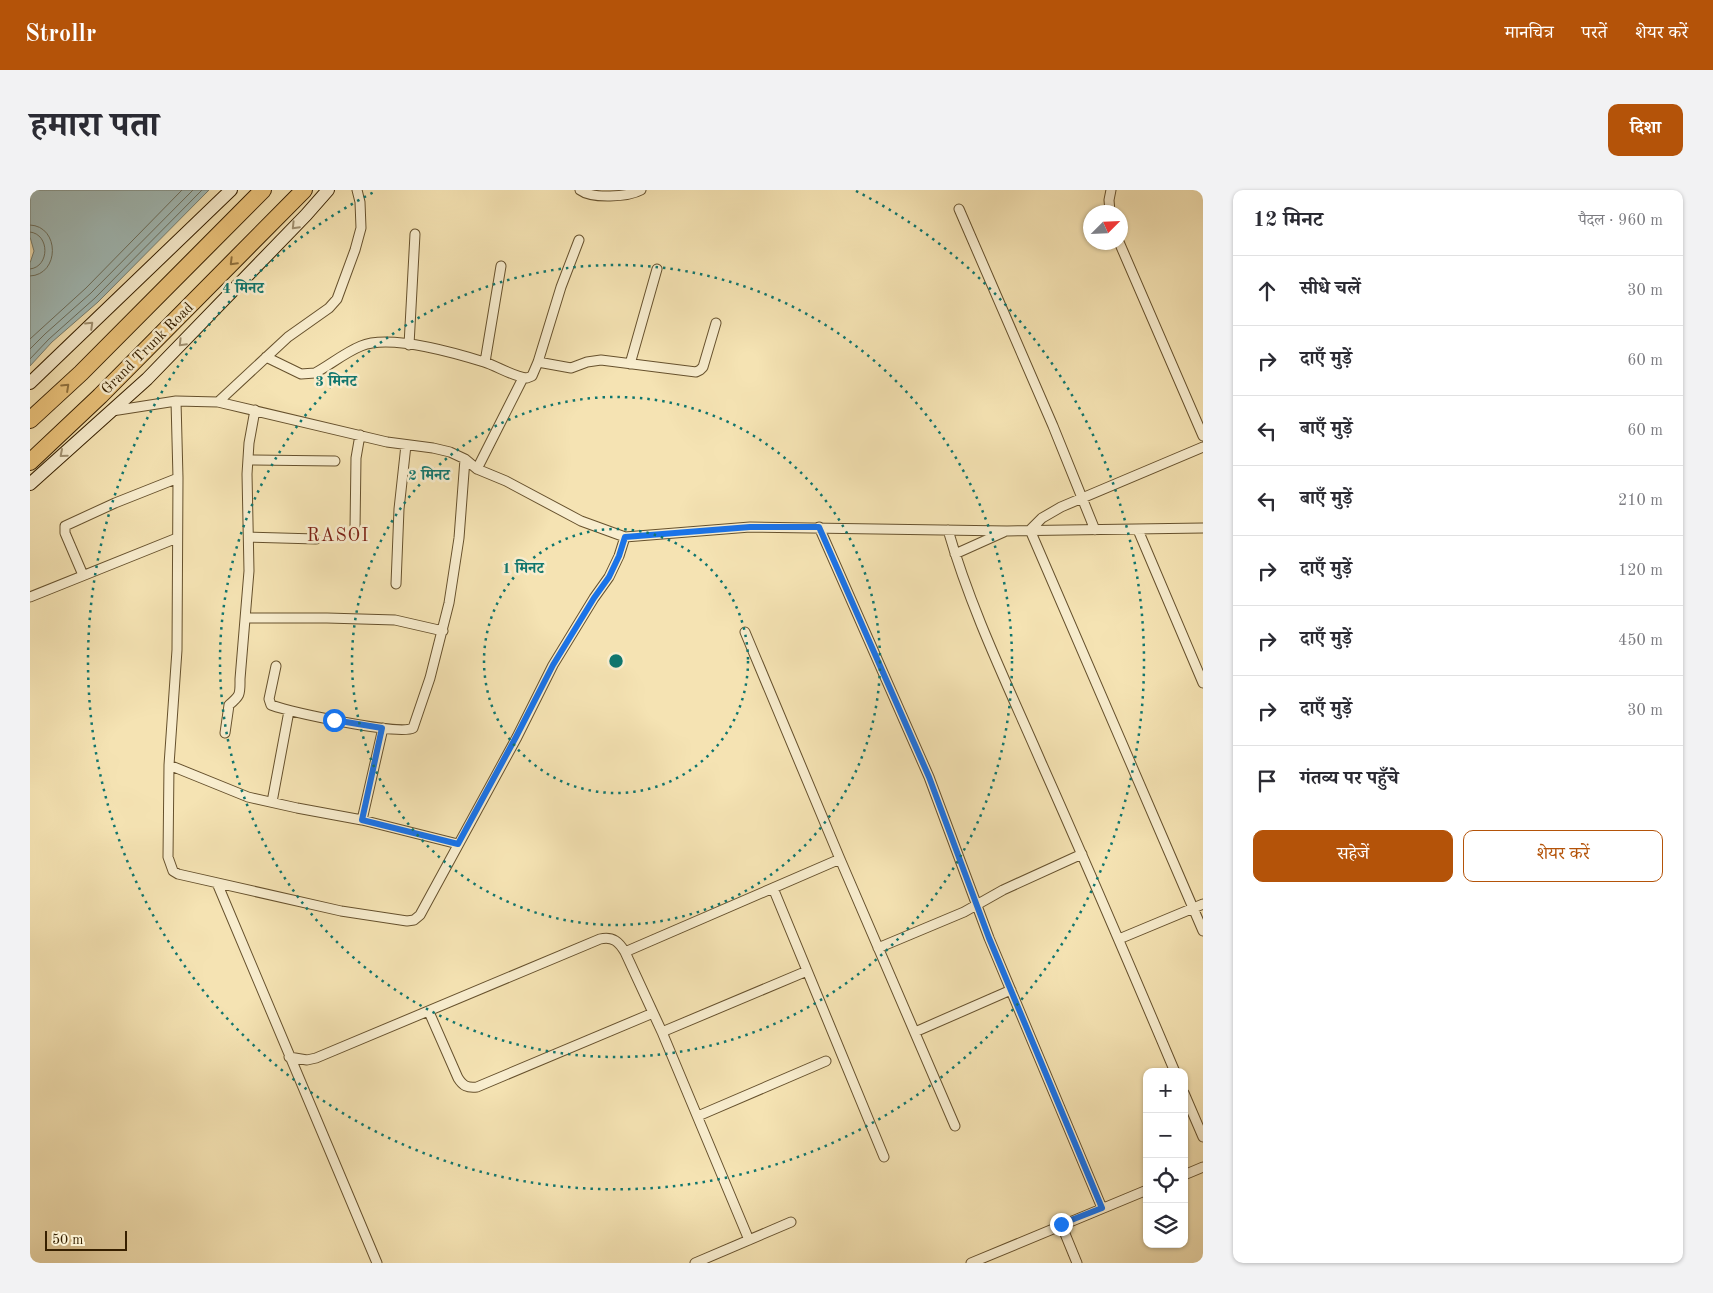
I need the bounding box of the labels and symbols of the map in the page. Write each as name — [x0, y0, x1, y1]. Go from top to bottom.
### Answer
north arrow — [1083, 205, 1128, 250]
one-way arrow — [292, 221, 301, 230]
one-way arrow — [230, 256, 239, 265]
text: 4 मिनट — [222, 279, 265, 297]
street label: Grand Trunk Road — [99, 300, 197, 398]
one-way arrow — [85, 322, 94, 331]
one-way arrow — [179, 338, 188, 347]
text: 3 मिनट — [315, 372, 358, 390]
one-way arrow — [60, 384, 69, 393]
one-way arrow — [60, 448, 69, 456]
text: 2 मिनट — [408, 466, 451, 484]
district label: RASOI — [307, 527, 369, 545]
text: 1 मिनट — [502, 559, 545, 577]
centre of rings — [607, 652, 625, 670]
route start — [323, 709, 346, 732]
route end — [1050, 1213, 1073, 1236]
scale bar — [45, 1228, 128, 1251]

